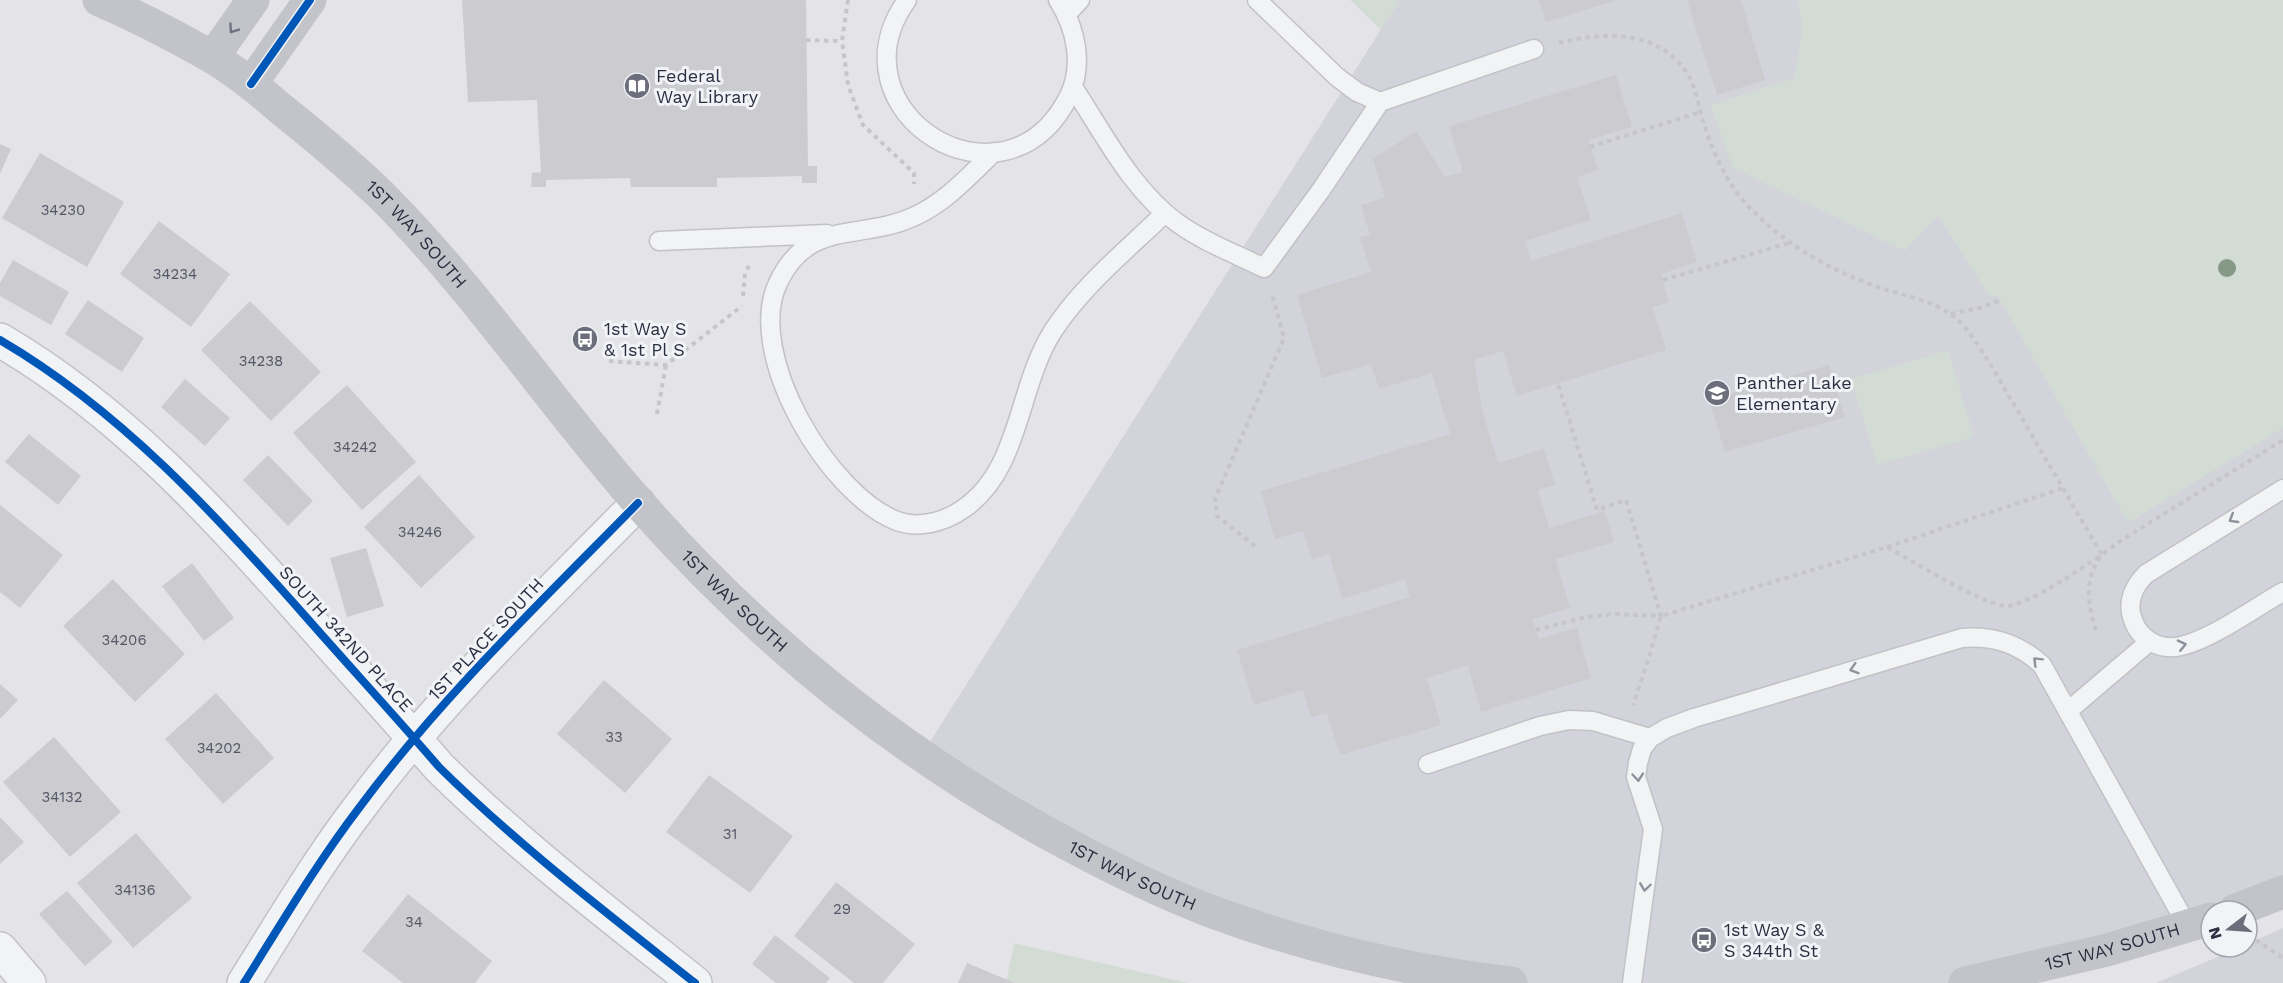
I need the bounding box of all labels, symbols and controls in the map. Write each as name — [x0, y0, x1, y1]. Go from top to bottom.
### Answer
one-way arrow — [229, 22, 240, 33]
place label: Federal Way Library — [656, 65, 759, 107]
library icon: Federal Way Library — [622, 71, 652, 101]
street label: 1ST WAY SOUTH — [362, 176, 472, 292]
house number: 34230 — [41, 201, 85, 219]
house number: 34234 — [153, 265, 197, 283]
place label: 1st Way S & 1st Pl S — [604, 318, 687, 360]
bus stop icon: 1st Way S & 1st Pl S — [570, 324, 600, 354]
house number: 34238 — [239, 352, 283, 370]
place label: Panther Lake Elementary — [1736, 372, 1852, 414]
school or university icon: Panther Lake Elementary — [1702, 378, 1732, 408]
house number: 34242 — [333, 438, 377, 456]
one-way arrow — [2229, 512, 2239, 523]
house number: 34246 — [398, 523, 442, 541]
street label: 1ST WAY SOUTH — [677, 545, 792, 656]
street label: SOUTH 342ND PLACE — [275, 561, 418, 716]
street label: 1ST PLACE SOUTH — [424, 573, 548, 704]
house number: 34206 — [101, 631, 147, 649]
one-way arrow — [2177, 639, 2187, 652]
one-way arrow — [2034, 658, 2045, 669]
one-way arrow — [1849, 662, 1860, 674]
house number: 33 — [605, 728, 623, 746]
house number: 34202 — [197, 739, 241, 757]
one-way arrow — [1631, 772, 1644, 781]
house number: 34132 — [41, 788, 83, 806]
house number: 31 — [723, 825, 737, 843]
street label: 1ST WAY SOUTH — [1065, 836, 1200, 915]
house number: 34136 — [114, 881, 156, 899]
one-way arrow — [1640, 883, 1652, 892]
north arrow — [2199, 899, 2259, 959]
house number: 29 — [833, 900, 851, 918]
house number: 34 — [405, 913, 423, 931]
street label: 1ST WAY SOUTH — [2043, 918, 2182, 974]
place label: 1st Way S & S 344th St — [1724, 919, 1825, 961]
bus stop icon: 1st Way S & S 344th St — [1689, 925, 1719, 955]
text: N — [2204, 925, 2226, 942]

